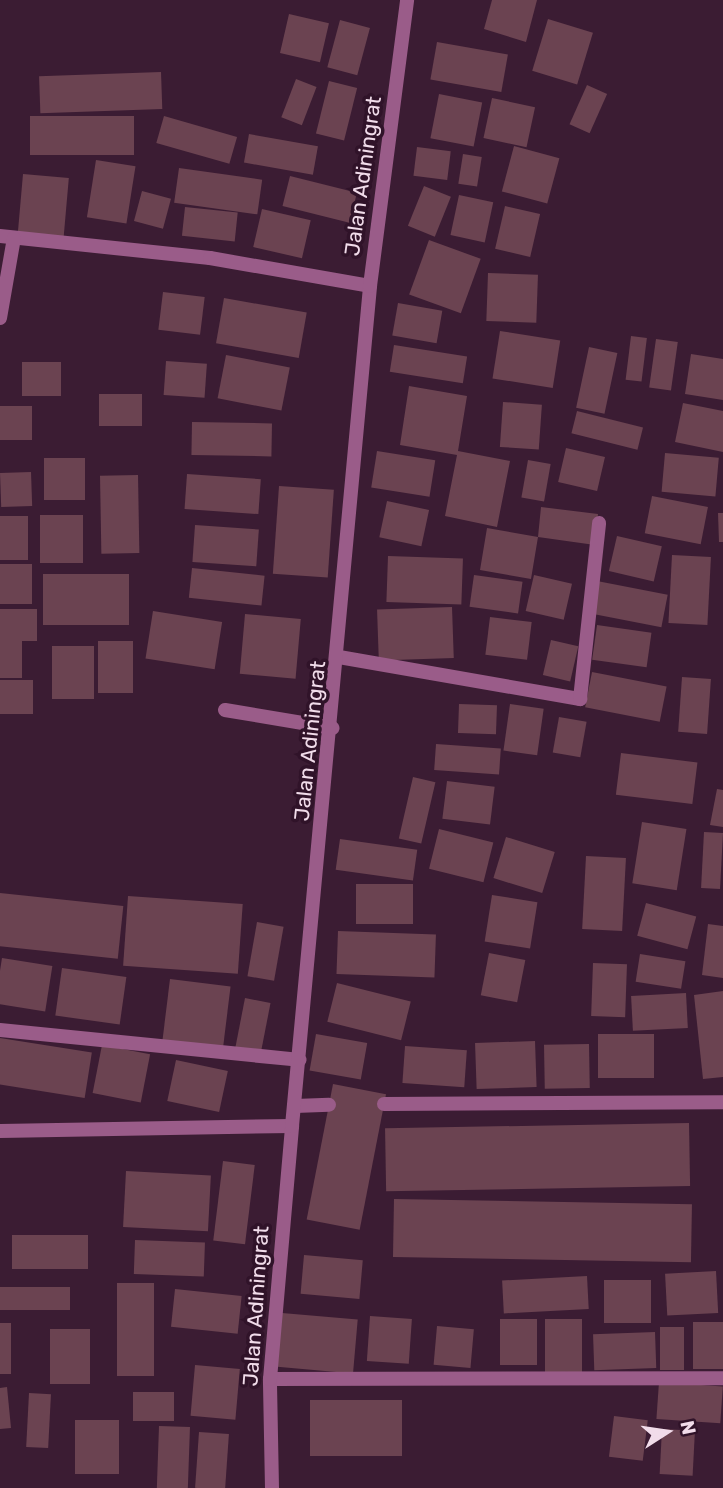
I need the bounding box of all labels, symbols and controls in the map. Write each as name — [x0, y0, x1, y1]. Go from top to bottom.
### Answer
street label: Jalan Adiningrat — [339, 94, 387, 258]
street label: Jalan Adiningrat — [289, 659, 331, 823]
street label: Jalan Adiningrat — [238, 1225, 274, 1387]
north arrow — [632, 1397, 702, 1467]
text: N — [675, 1418, 701, 1437]

